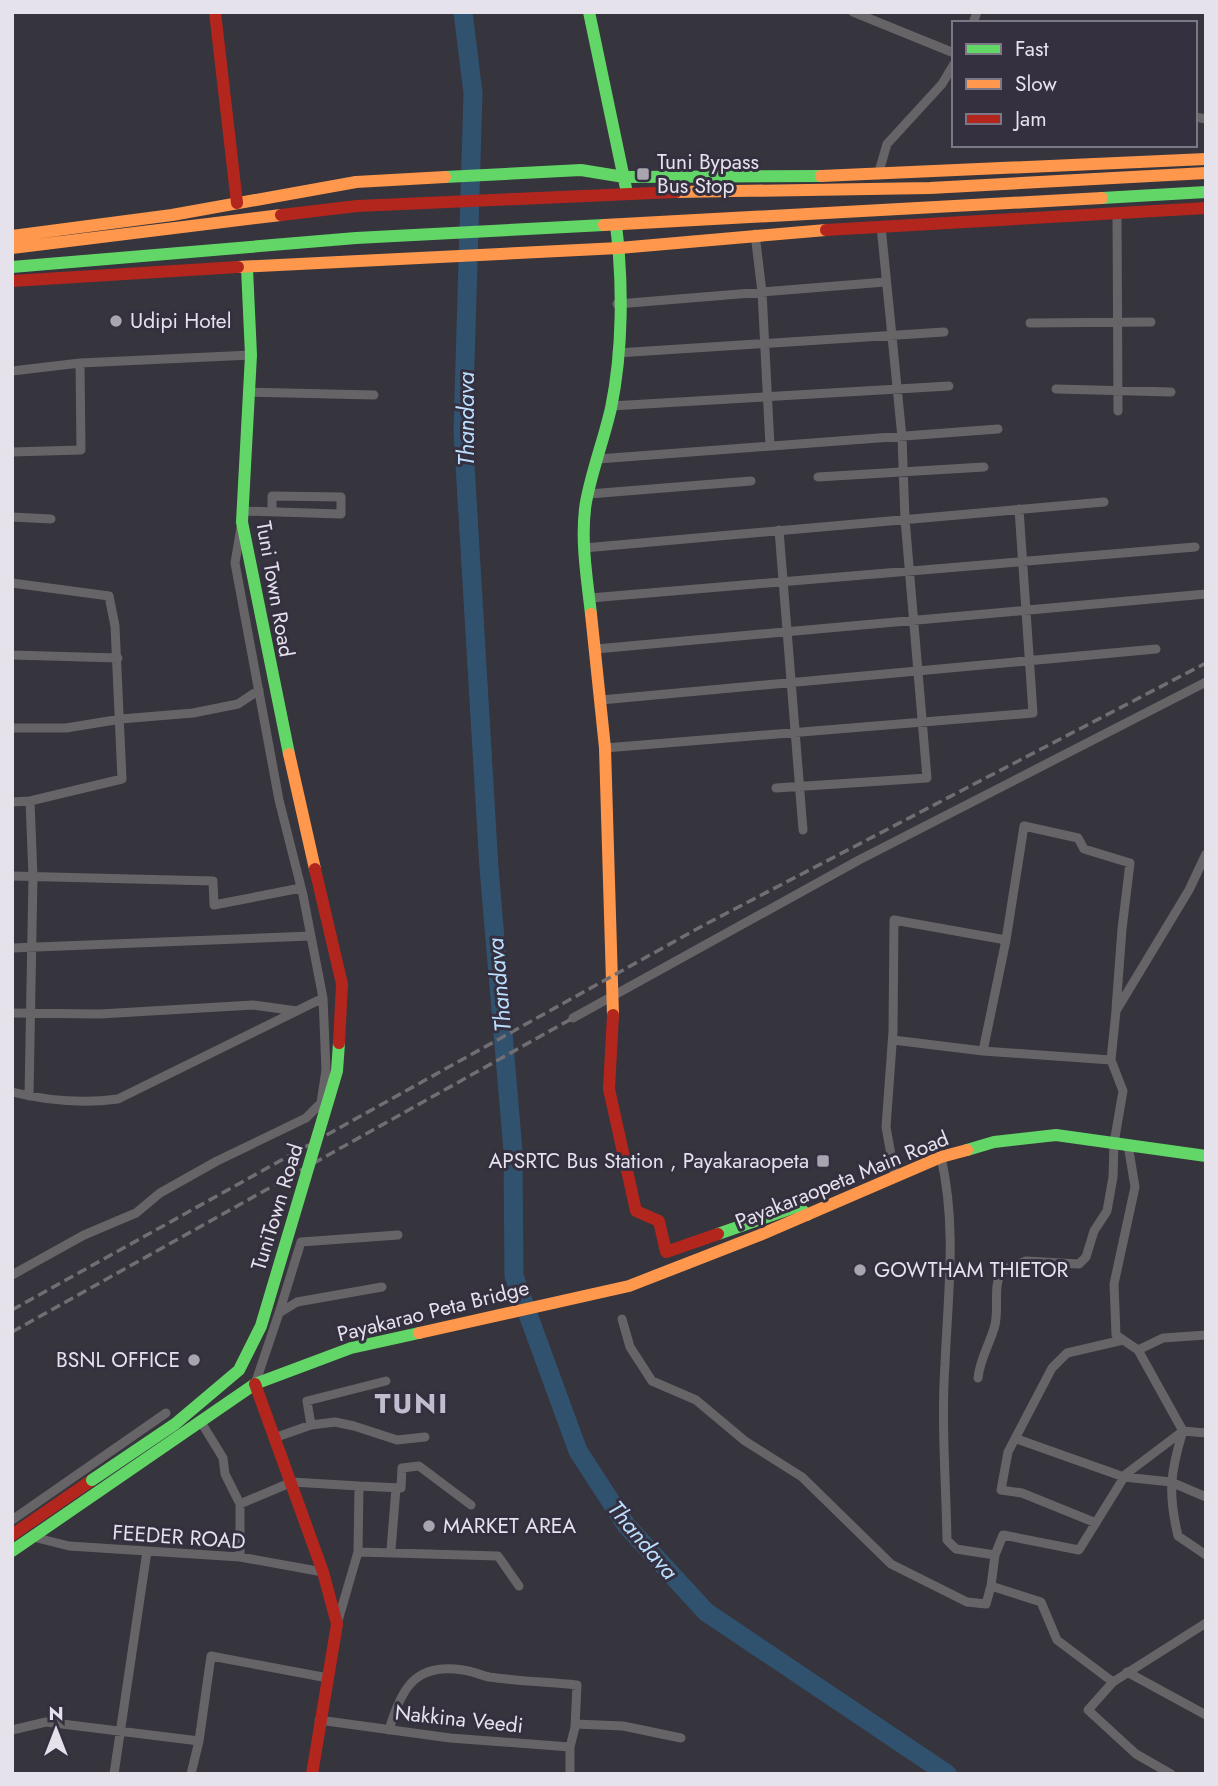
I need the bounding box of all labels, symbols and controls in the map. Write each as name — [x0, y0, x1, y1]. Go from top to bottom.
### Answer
legend — [952, 21, 1197, 147]
text: Fast — [1015, 34, 1048, 64]
text: Slow — [1015, 69, 1057, 99]
text: Jam — [1012, 104, 1047, 134]
place label: Tuni Bypass Bus Stop — [657, 147, 759, 201]
marker: Tuni Bypass Bus Stop — [635, 166, 651, 182]
place label: Udipi Hotel — [130, 306, 231, 336]
marker: Udipi Hotel — [108, 313, 124, 329]
water label: Thandava — [449, 372, 483, 466]
street label: Tuni Town Road — [248, 519, 302, 659]
water label: Thandava — [478, 936, 520, 1033]
street label: Payakaraopeta Main Road — [731, 1123, 953, 1237]
street label: TuniTown Road — [243, 1140, 311, 1274]
place label: APSRTC Bus Station , Payakaraopeta — [488, 1146, 809, 1176]
marker: APSRTC Bus Station , Payakaraopeta — [815, 1153, 831, 1169]
place label: GOWTHAM THIETOR — [874, 1255, 1069, 1285]
marker: GOWTHAM THIETOR — [852, 1262, 868, 1278]
street label: Payakarao Peta Bridge — [334, 1273, 532, 1349]
place label: BSNL OFFICE — [56, 1345, 180, 1375]
marker: BSNL OFFICE — [186, 1352, 202, 1368]
district label: TUNI — [375, 1383, 449, 1424]
water label: Thandava — [600, 1493, 687, 1587]
place label: MARKET AREA — [443, 1511, 576, 1541]
street label: FEEDER ROAD — [111, 1517, 247, 1557]
marker: MARKET AREA — [421, 1518, 437, 1534]
north arrow — [21, 1695, 91, 1765]
street label: Nakkina Veedi — [393, 1697, 525, 1741]
text: N — [48, 1700, 64, 1727]

